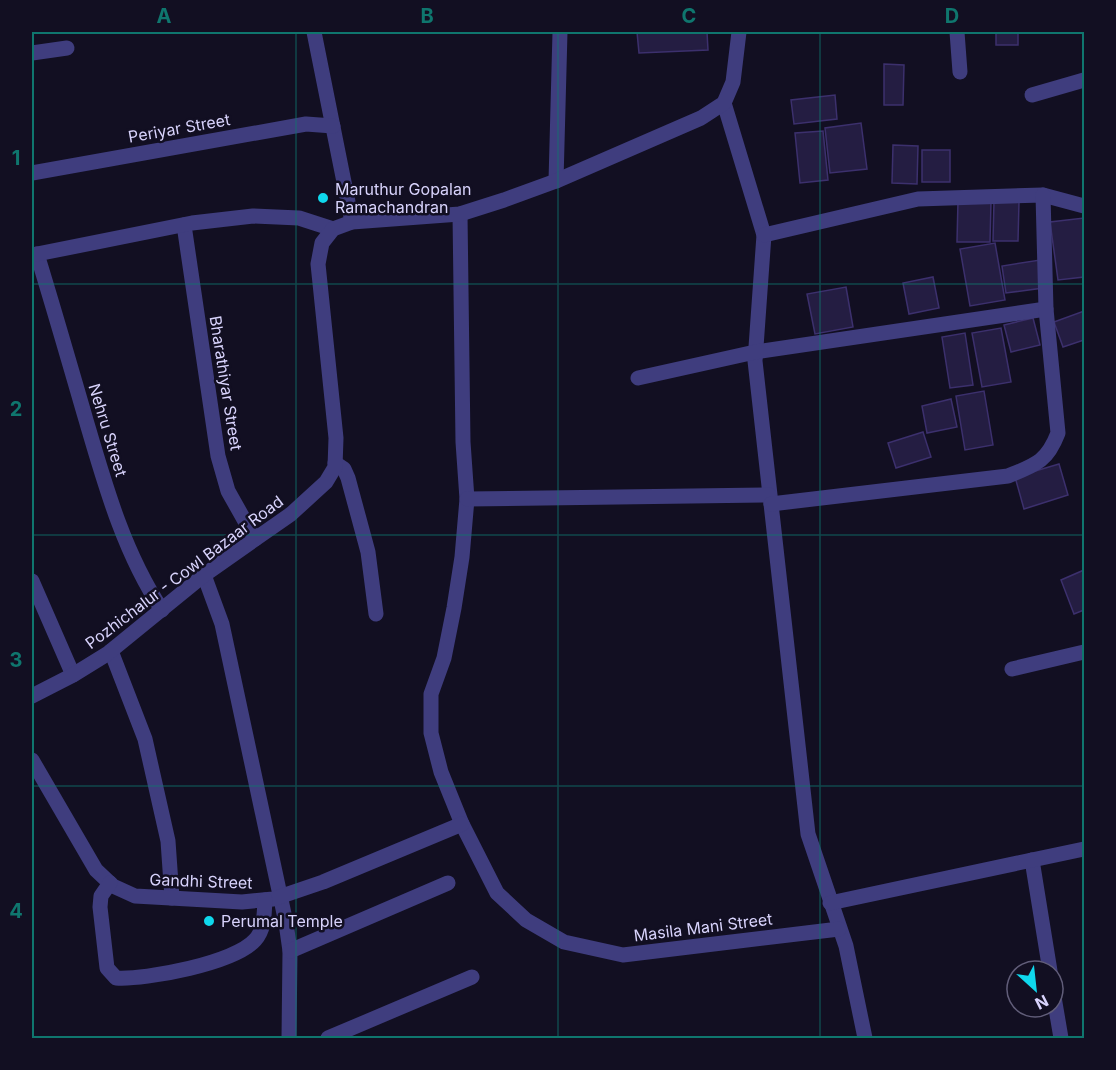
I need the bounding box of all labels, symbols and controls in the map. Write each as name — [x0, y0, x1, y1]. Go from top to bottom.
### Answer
text: A — [157, 4, 172, 28]
text: B — [420, 4, 434, 28]
text: C — [682, 4, 696, 28]
text: D — [945, 4, 959, 28]
street label: Periyar Street — [126, 109, 232, 147]
text: 1 — [12, 146, 20, 170]
place label: Maruthur Gopalan Ramachandran — [335, 179, 471, 217]
marker: Maruthur Gopalan Ramachandran — [316, 191, 330, 205]
street label: Bharathiyar Street — [205, 314, 247, 452]
street label: Nehru Street — [84, 381, 132, 479]
text: 2 — [10, 397, 22, 421]
street label: Pozhichalur - Cowl Bazaar Road — [81, 491, 287, 653]
text: 3 — [10, 648, 22, 672]
street label: Gandhi Street — [149, 869, 253, 893]
text: 4 — [9, 899, 23, 923]
street label: Masila Mani Street — [633, 909, 773, 945]
place label: Perumal Temple — [221, 911, 343, 931]
marker: Perumal Temple — [202, 914, 216, 928]
north arrow — [1005, 959, 1065, 1019]
text: N — [1032, 991, 1052, 1014]

